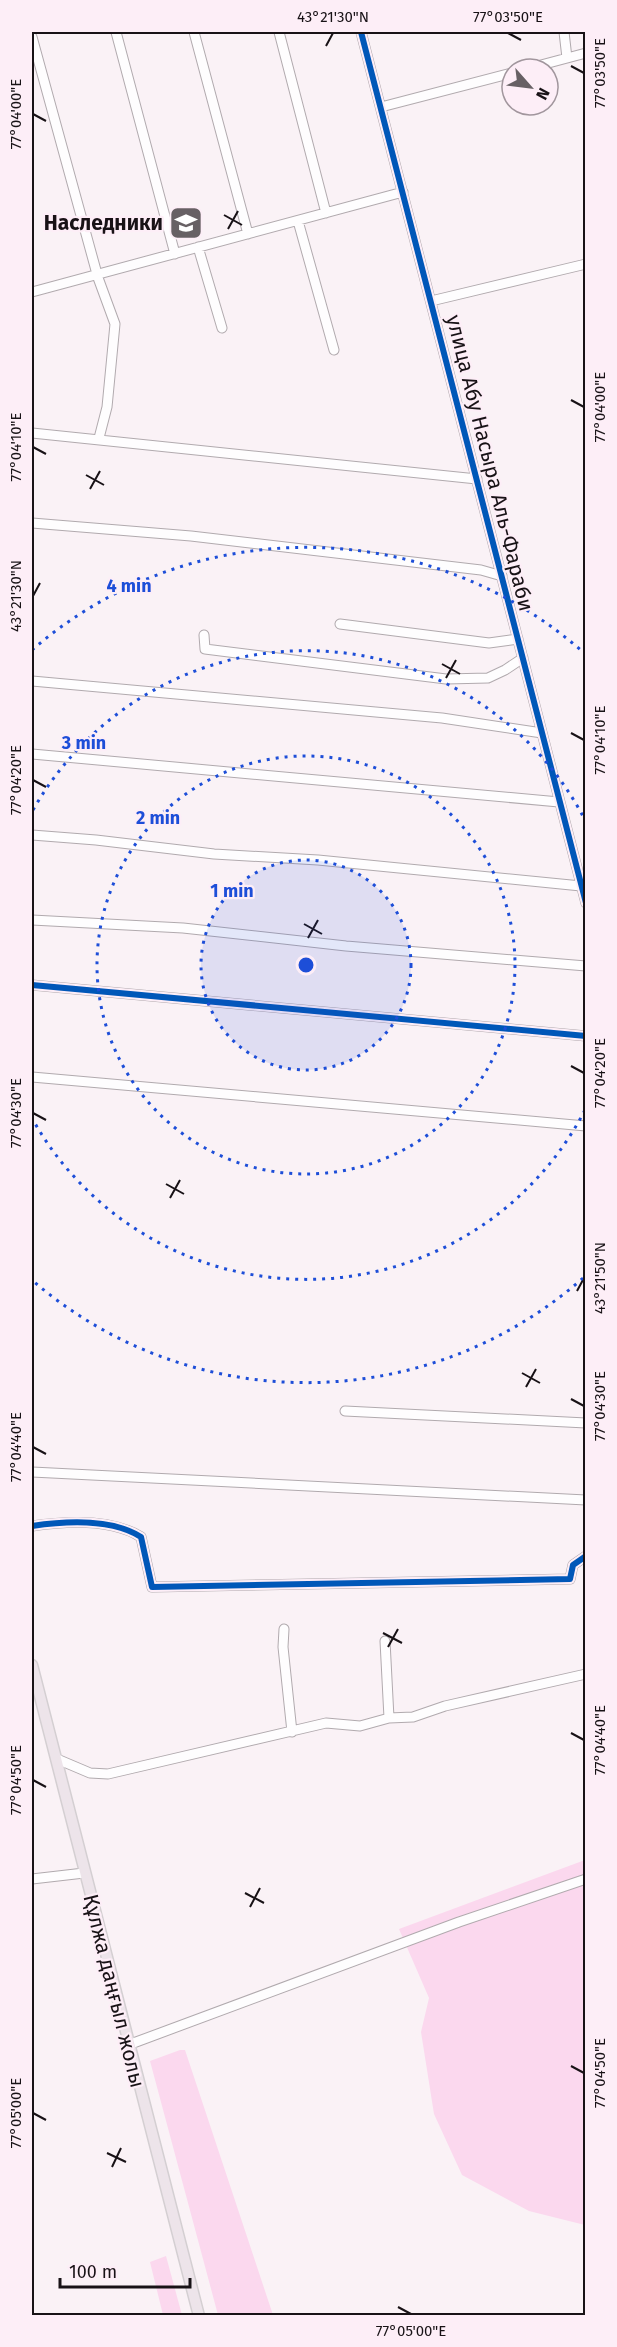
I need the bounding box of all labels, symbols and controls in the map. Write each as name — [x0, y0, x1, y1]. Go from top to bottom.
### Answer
text: 43°21'30"N — [297, 8, 369, 26]
text: 77°03'50"E — [473, 8, 543, 26]
text: 77°03'50"E — [591, 38, 609, 108]
north arrow — [500, 57, 560, 117]
text: 77°04'00"E — [7, 79, 25, 149]
text: N — [532, 85, 554, 103]
school or university icon: Наследники — [168, 205, 204, 241]
place label: Наследники — [44, 210, 163, 236]
street label: улица Абу Насыра Аль-Фараби — [441, 312, 539, 614]
text: 77°04'00"E — [591, 372, 609, 442]
text: 77°04'10"E — [7, 413, 25, 481]
text: 43°21'30"N — [7, 560, 25, 632]
text: 4 min — [106, 575, 152, 597]
text: 77°04'10"E — [591, 706, 609, 774]
text: 3 min — [61, 732, 106, 754]
text: 77°04'20"E — [7, 745, 25, 815]
text: 2 min — [136, 807, 180, 829]
text: 1 min — [210, 880, 254, 902]
centre of rings — [296, 955, 316, 975]
text: 77°04'20"E — [591, 1038, 609, 1108]
text: 77°04'30"E — [7, 1078, 25, 1148]
text: 43°21'50"N — [591, 1242, 609, 1314]
text: 77°04'30"E — [591, 1371, 609, 1441]
text: 77°04'40"E — [7, 1412, 25, 1482]
text: 77°04'40"E — [591, 1705, 609, 1775]
text: 77°04'50"E — [7, 1745, 25, 1815]
street label: Құлжа даңғыл жолы — [77, 1892, 151, 2090]
text: 77°04'50"E — [591, 2038, 609, 2108]
text: 77°05'00"E — [7, 2078, 25, 2148]
scale bar — [60, 2251, 190, 2289]
text: 100 m — [69, 2261, 117, 2283]
text: 77°05'00"E — [376, 2322, 446, 2340]

